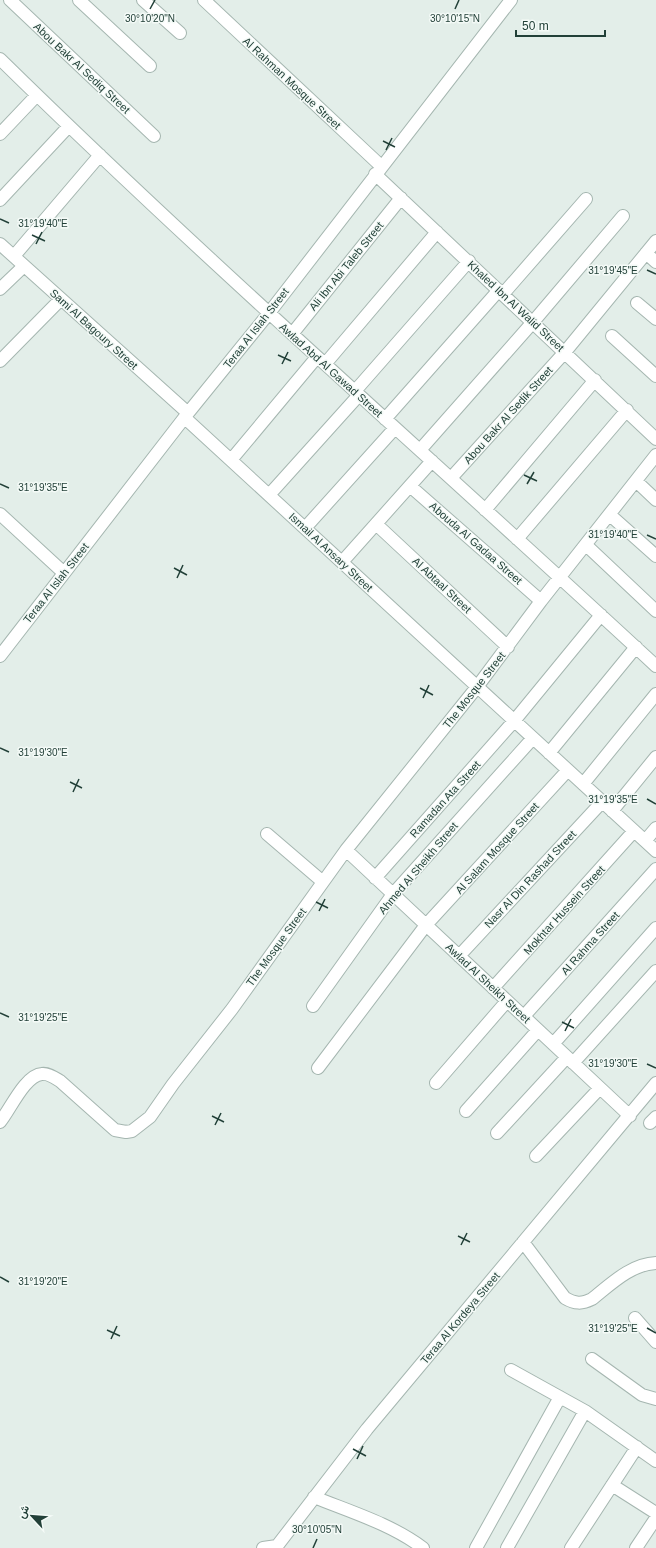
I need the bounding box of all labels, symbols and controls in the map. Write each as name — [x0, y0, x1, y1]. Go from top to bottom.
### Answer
scale bar — [516, 12, 605, 38]
text: 30°10'20"N — [125, 13, 175, 24]
text: 30°10'15"N — [430, 13, 480, 24]
text: 50 m — [522, 19, 549, 33]
street label: Abou Bakr Al Sediq Street — [31, 20, 133, 116]
street label: Al Rahman Mosque Street — [241, 35, 343, 131]
text: 31°19'40"E — [18, 218, 68, 229]
street label: Ali Ibn Abi Taleb Street — [307, 219, 385, 313]
street label: Khaled Ibn Al Walid Street — [465, 258, 567, 354]
text: 31°19'45"E — [588, 265, 638, 276]
street label: Sami Al Bagoury Street — [48, 286, 140, 372]
street label: Teraa Al Islah Street — [221, 286, 291, 370]
street label: Awlad Abd Al Gawad Street — [277, 321, 385, 419]
street label: Abou Bakr Al Sedik Street — [461, 364, 555, 466]
text: 31°19'35"E — [18, 482, 68, 493]
street label: Abouda Al Gadaa Street — [427, 500, 525, 586]
street label: Ismail Al Ansary Street — [287, 510, 375, 594]
text: 31°19'40"E — [588, 529, 638, 540]
street label: Teraa Al Islah Street — [21, 541, 91, 625]
street label: Al Abtaal Street — [410, 555, 474, 615]
street label: The Mosque Street — [440, 649, 508, 731]
text: 31°19'30"E — [18, 747, 68, 758]
street label: Ramadan Ata Street — [407, 758, 483, 840]
text: 31°19'35"E — [588, 794, 638, 805]
street label: Al Salam Mosque Street — [453, 800, 541, 896]
street label: Ahmed Al Sheikh Street — [376, 820, 460, 916]
street label: Nasr Al Din Rashad Street — [482, 828, 578, 930]
street label: Mokhtar Hussein Street — [521, 863, 607, 957]
street label: The Mosque Street — [244, 906, 308, 988]
street label: Al Rahma Street — [559, 909, 621, 977]
street label: Awlad Al Sheikh Street — [443, 941, 533, 1025]
text: 31°19'25"E — [18, 1012, 68, 1023]
text: 31°19'30"E — [588, 1058, 638, 1069]
street label: Teraa Al Kordeya Street — [418, 1270, 502, 1366]
text: 31°19'20"E — [18, 1276, 68, 1287]
text: 31°19'25"E — [588, 1323, 638, 1334]
north arrow — [12, 1496, 52, 1536]
text: ش — [15, 1503, 32, 1521]
text: 30°10'05"N — [292, 1524, 342, 1535]

